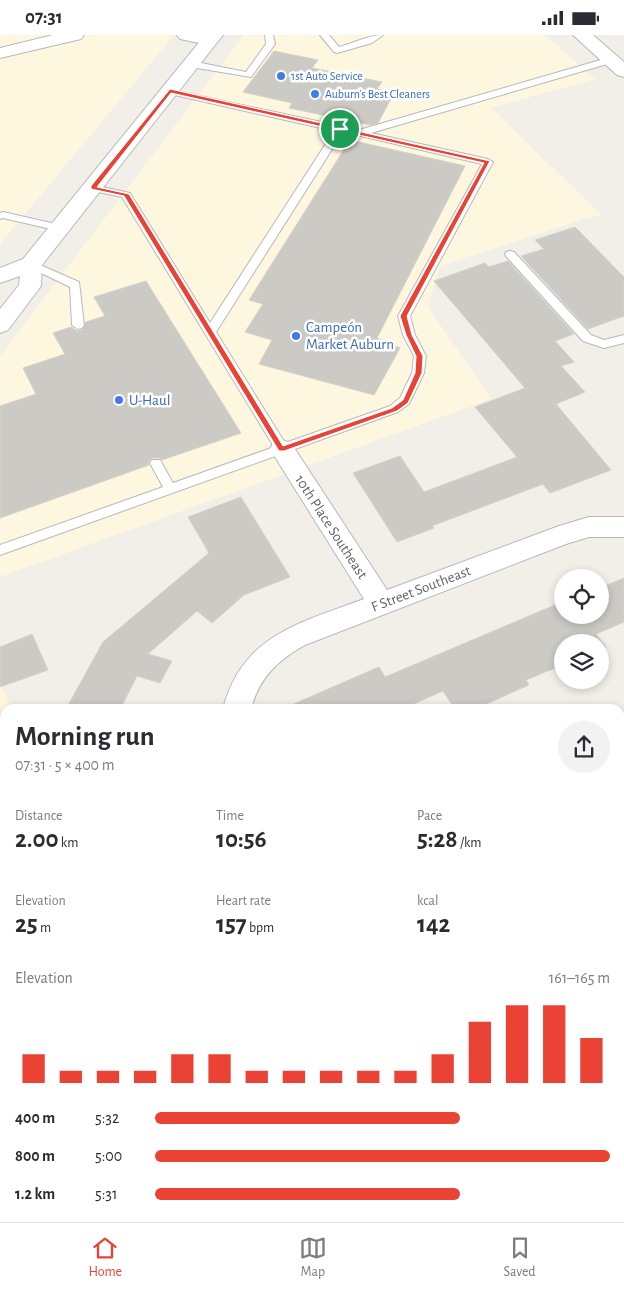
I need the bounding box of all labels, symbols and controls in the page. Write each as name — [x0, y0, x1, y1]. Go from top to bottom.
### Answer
text: 07:31 — [25, 8, 63, 27]
marker: 1st Auto Service — [275, 70, 287, 82]
place label: 1st Auto Service — [291, 70, 363, 82]
marker: Auburn's Best Cleaners — [309, 88, 321, 100]
place label: Auburn's Best Cleaners — [325, 88, 430, 100]
pin — [319, 108, 361, 150]
icon: arrive — [326, 115, 354, 143]
place label: Campeón Market Auburn — [306, 320, 394, 352]
marker: Campeón Market Auburn — [290, 330, 302, 342]
place label: U-Haul — [129, 393, 170, 408]
marker: U-Haul — [113, 394, 125, 406]
street label: 10th Place Southeast — [292, 472, 370, 582]
street label: F Street Southeast — [369, 563, 473, 615]
map controls — [554, 569, 609, 689]
button: locate — [554, 569, 609, 624]
button: layers — [554, 634, 609, 689]
button: share — [558, 721, 610, 773]
text: Morning run — [15, 723, 155, 751]
text: 07:31 · 5 × 400 m — [15, 757, 115, 773]
text: Distance — [15, 809, 62, 823]
text: Time — [216, 809, 244, 823]
text: Pace — [417, 809, 442, 823]
text: 2.00 — [15, 827, 59, 852]
text: 10:56 — [216, 827, 267, 852]
text: 5:28 — [417, 827, 458, 852]
text: km — [59, 836, 78, 850]
text: /km — [458, 836, 482, 850]
text: Elevation — [15, 894, 66, 908]
text: Heart rate — [216, 894, 271, 908]
text: kcal — [417, 894, 438, 908]
text: 25 — [15, 912, 38, 937]
text: 157 — [216, 912, 247, 937]
text: 142 — [417, 912, 450, 937]
text: m — [38, 921, 51, 935]
text: bpm — [247, 921, 274, 935]
text: Elevation — [15, 970, 73, 986]
text: 161–165 m — [549, 970, 610, 986]
text: 400 m — [15, 1110, 55, 1126]
text: 5:32 — [95, 1110, 119, 1126]
text: 800 m — [15, 1148, 55, 1164]
text: 5:00 — [95, 1148, 122, 1164]
text: 1.2 km — [15, 1186, 55, 1202]
text: 5:31 — [95, 1186, 117, 1202]
tab: Home — [88, 1234, 122, 1281]
tab: Map — [299, 1234, 327, 1281]
tab: Saved — [504, 1234, 536, 1281]

